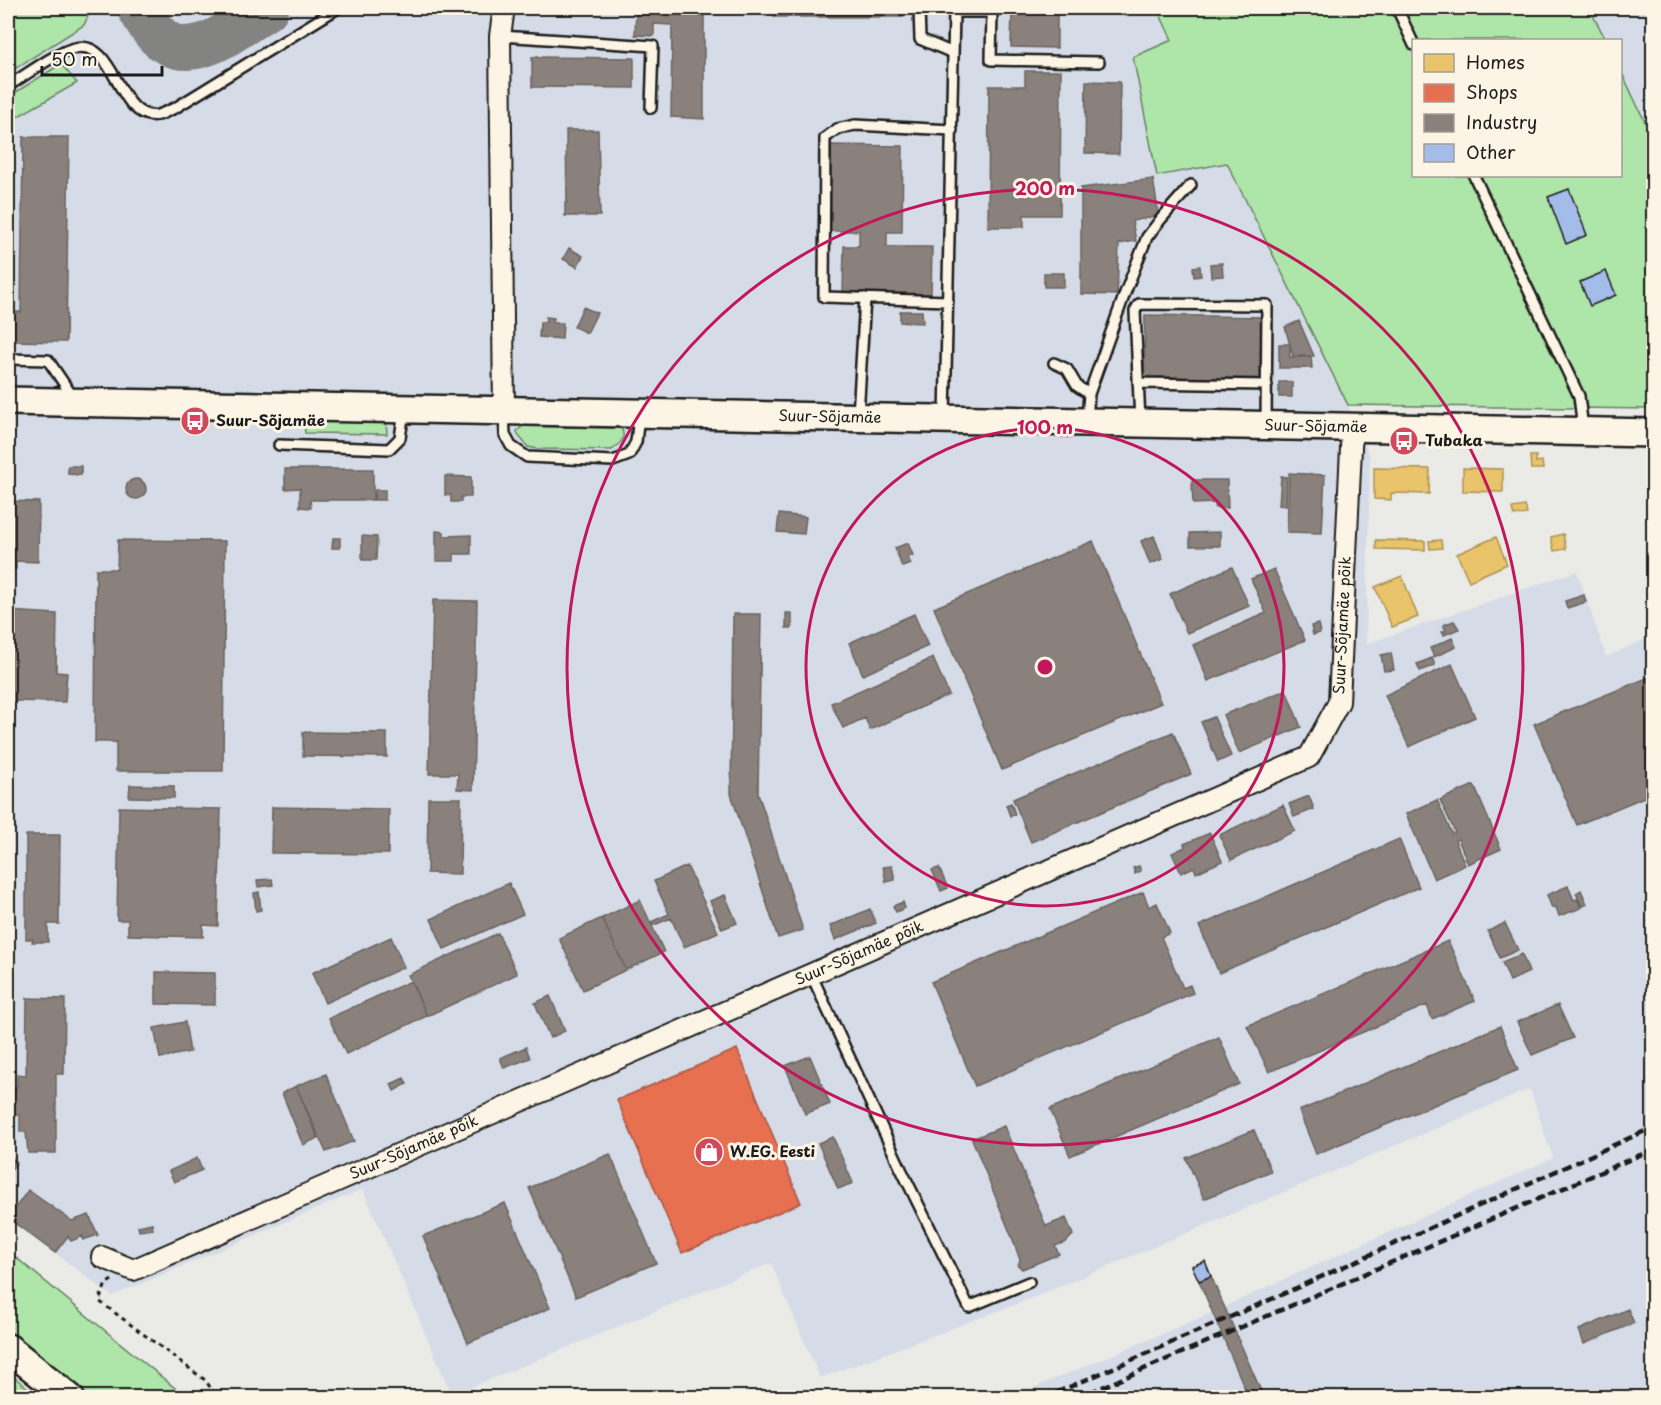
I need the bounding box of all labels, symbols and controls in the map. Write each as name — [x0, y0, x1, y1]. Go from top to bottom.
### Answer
scale bar — [42, 39, 162, 77]
legend — [1412, 39, 1622, 177]
text: 50 m — [51, 45, 98, 72]
text: Homes — [1466, 48, 1524, 75]
text: Shops — [1466, 78, 1517, 105]
text: Industry — [1466, 108, 1537, 135]
text: Other — [1466, 138, 1516, 165]
text: 200 m — [1015, 174, 1075, 201]
street label: Suur-Sõjamäe — [778, 403, 882, 428]
bus stop icon: Suur-Sõjamäe — [179, 405, 211, 437]
place label: Suur-Sõjamäe — [216, 408, 325, 431]
street label: Suur-Sõjamäe — [1264, 412, 1368, 437]
text: 100 m — [1017, 413, 1073, 440]
bus stop icon: Tubaka — [1388, 425, 1420, 457]
place label: Tubaka — [1425, 428, 1484, 451]
street label: Suur-Sõjamäe põik — [1326, 555, 1356, 695]
centre of rings — [1035, 657, 1055, 677]
street label: Suur-Sõjamäe põik — [791, 913, 927, 990]
street label: Suur-Sõjamäe põik — [345, 1108, 482, 1184]
shop icon: W.EG. Eesti — [693, 1136, 725, 1168]
place label: W.EG. Eesti — [730, 1139, 816, 1162]

